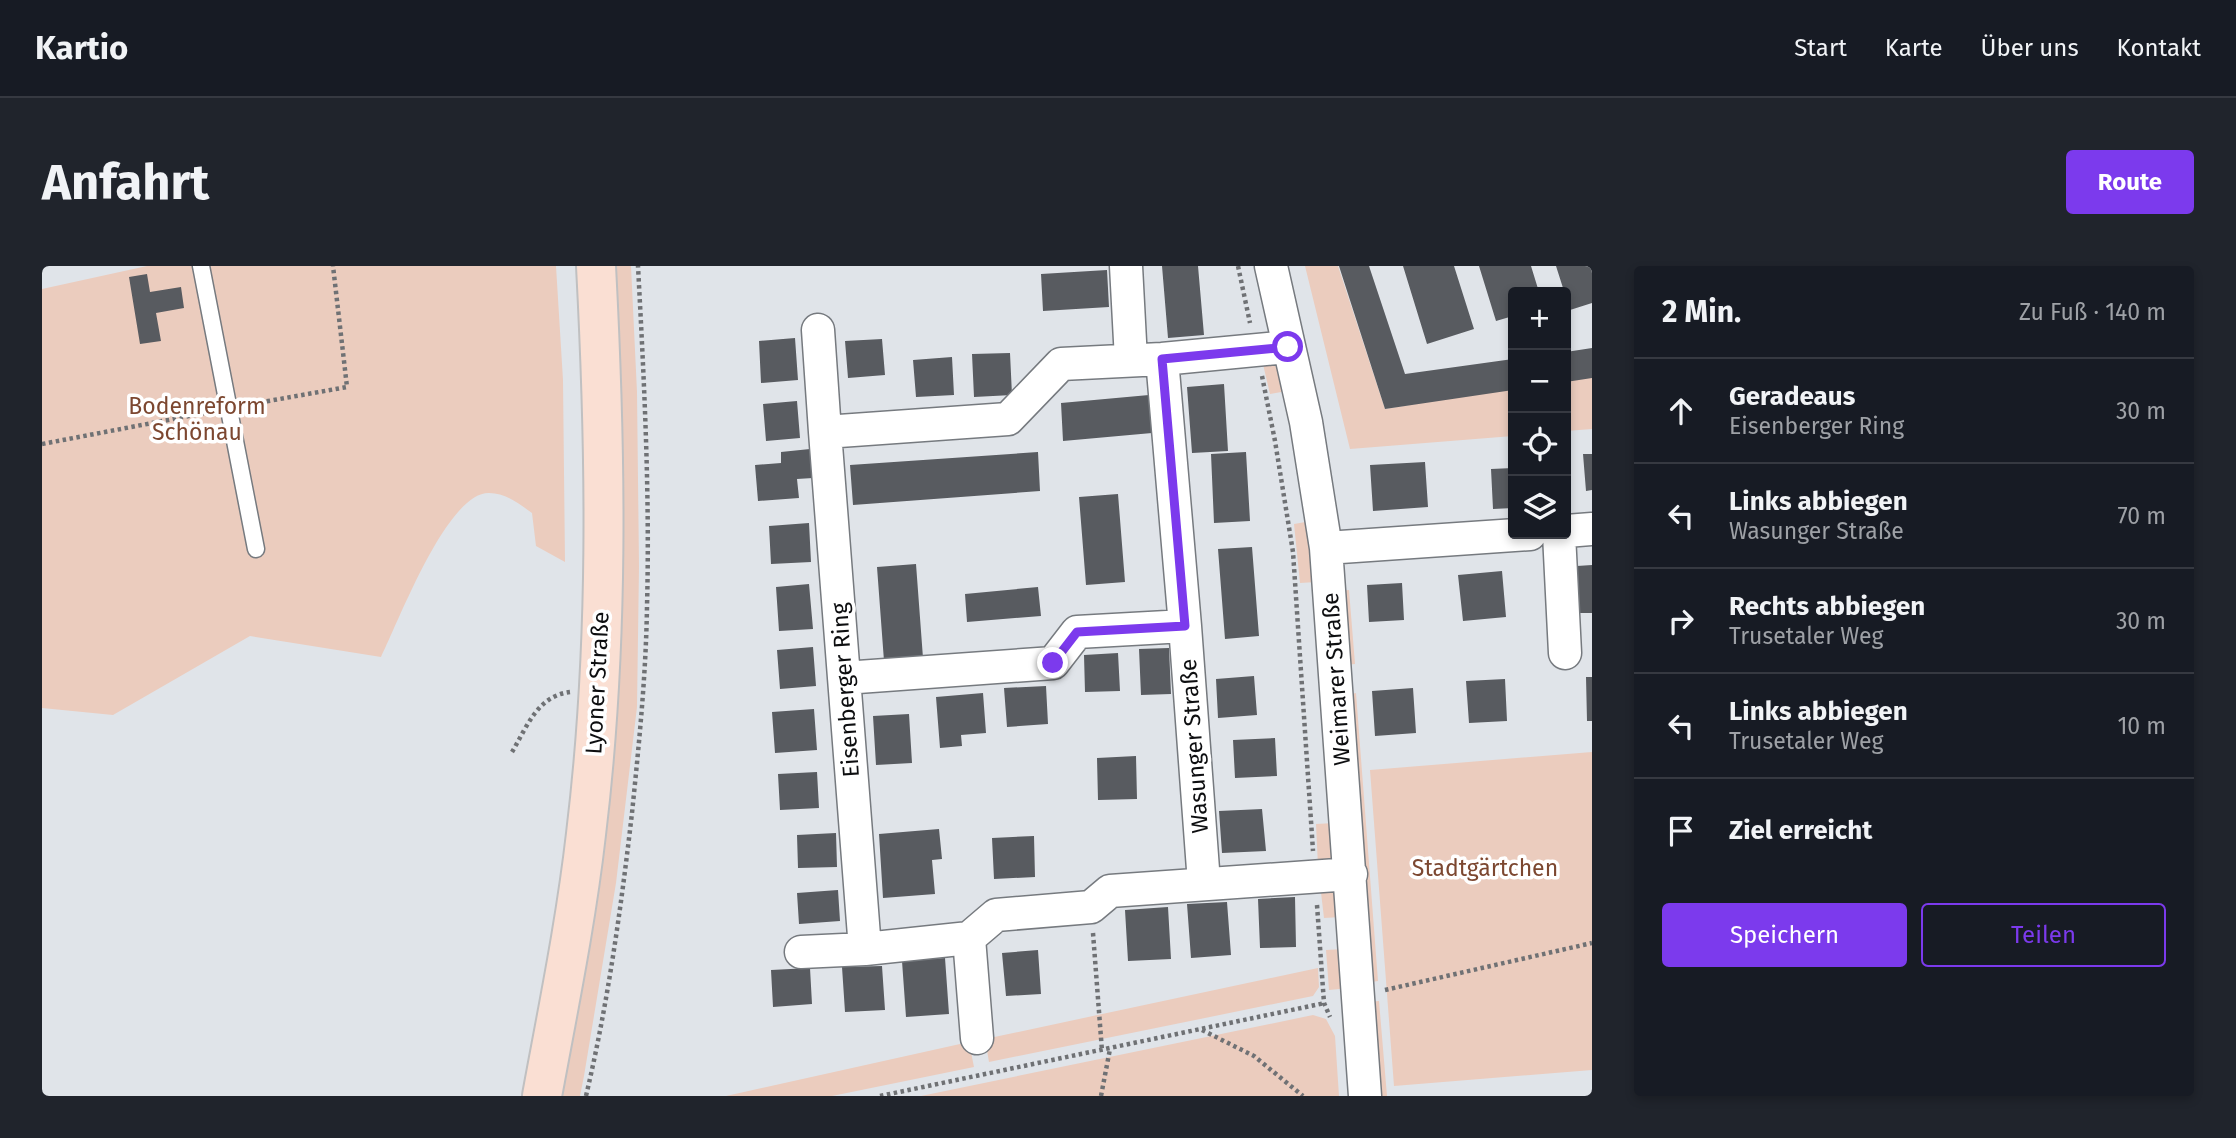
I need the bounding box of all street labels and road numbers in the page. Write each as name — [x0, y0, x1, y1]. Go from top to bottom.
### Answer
street label: Weimarer Straße — [1316, 592, 1356, 766]
street label: Eisenberger Ring — [825, 602, 865, 778]
street label: Lyoner Straße — [579, 611, 615, 755]
street label: Wasunger Straße — [1174, 658, 1214, 834]

